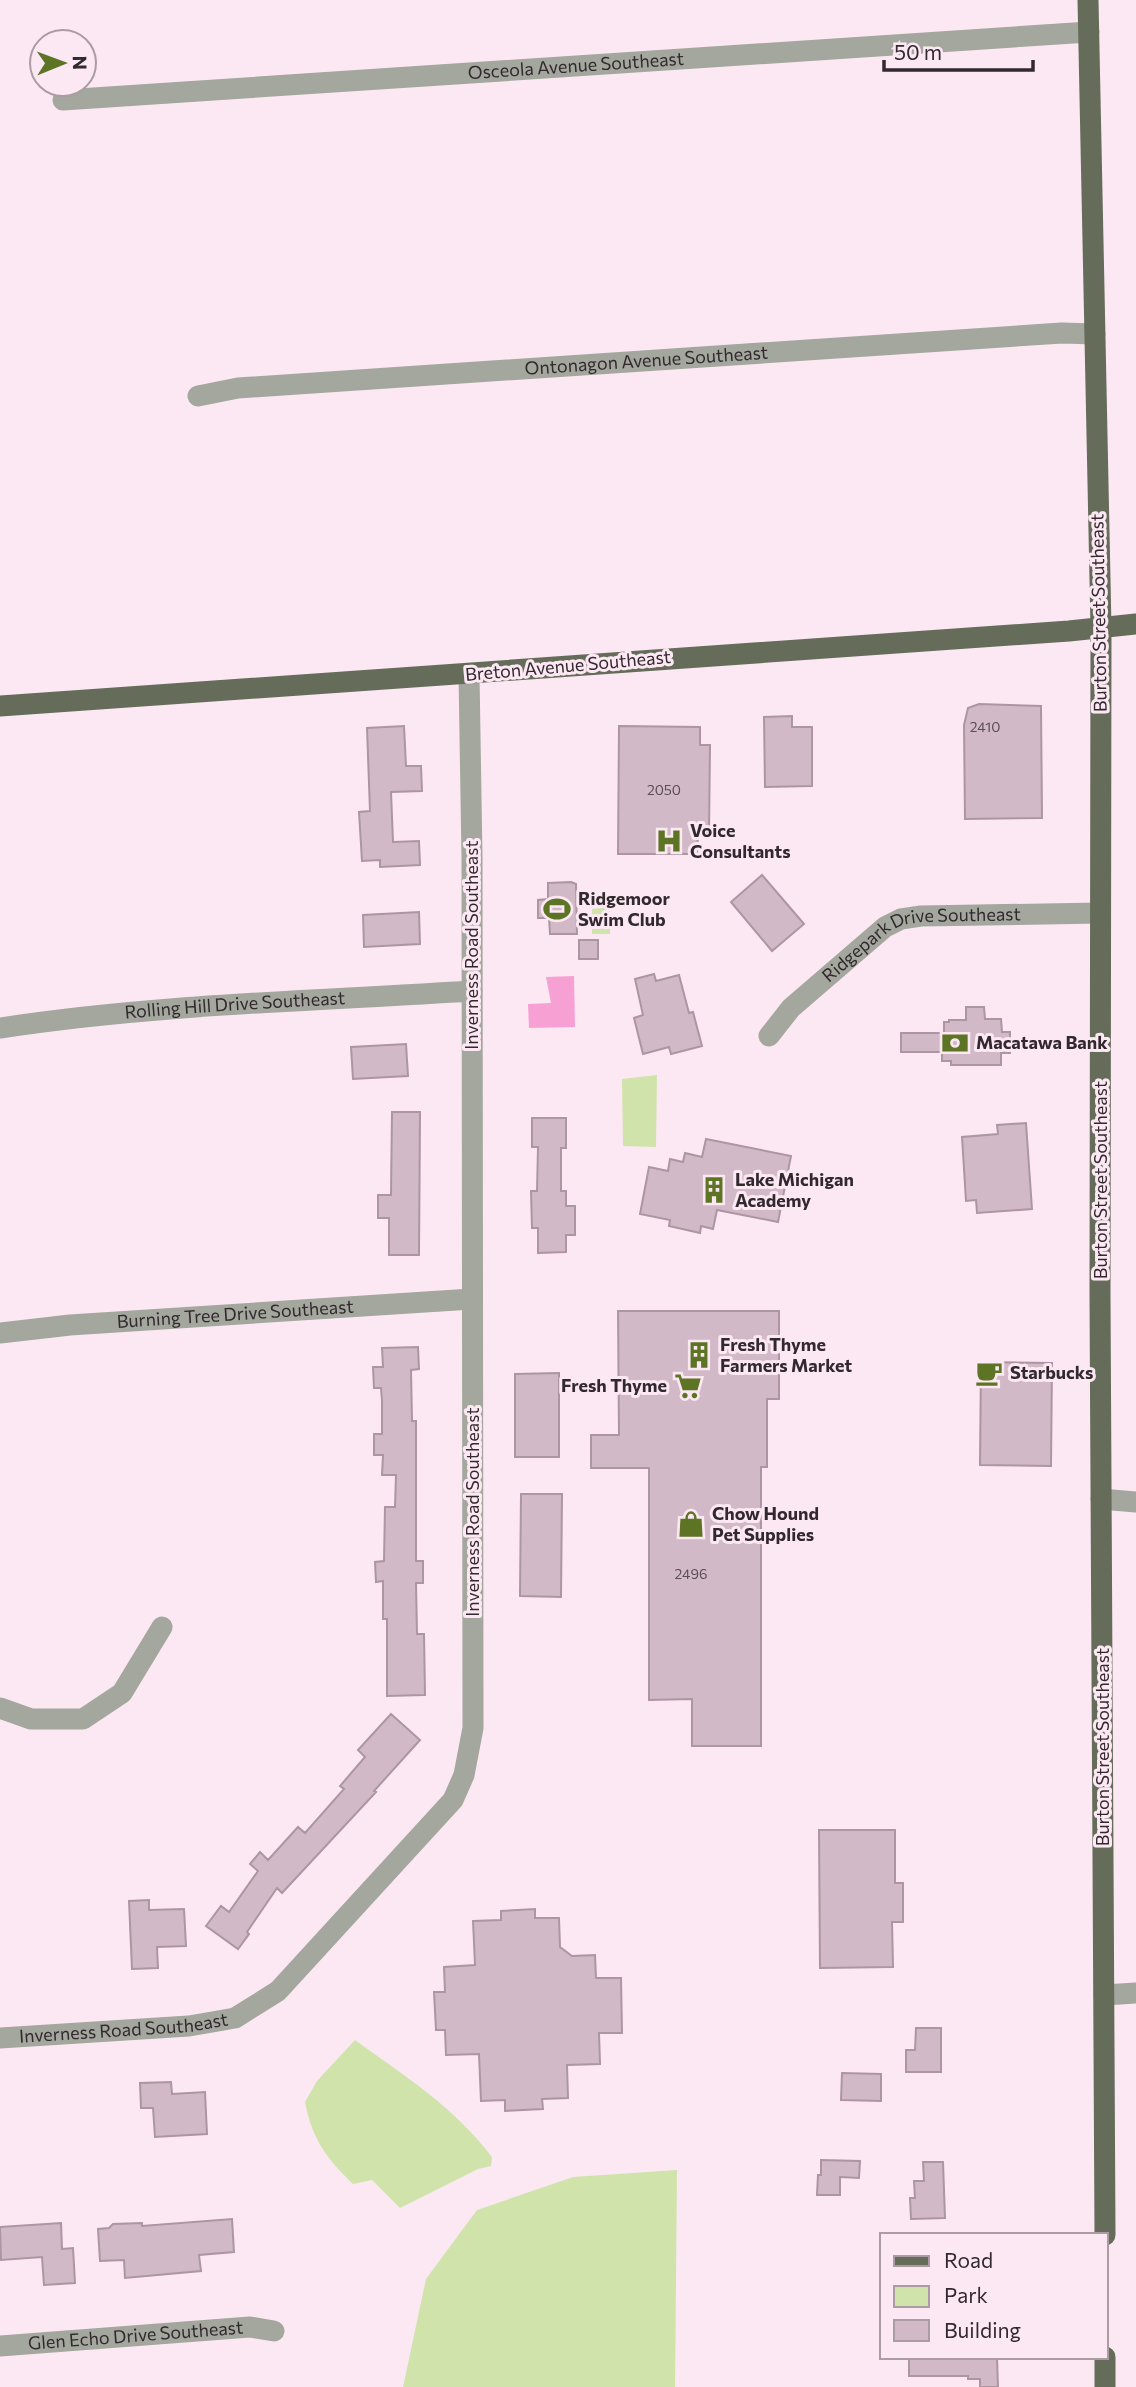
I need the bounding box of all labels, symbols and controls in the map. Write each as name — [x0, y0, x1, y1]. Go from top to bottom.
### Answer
north arrow — [28, 28, 98, 98]
scale bar — [884, 28, 1033, 72]
text: 50 m — [894, 39, 942, 64]
street label: Osceola Avenue Southeast — [467, 47, 685, 83]
text: N — [69, 55, 92, 70]
street label: Ontonagon Avenue Southeast — [524, 341, 769, 379]
street label: Burton Street Southeast — [1085, 514, 1111, 712]
street label: Breton Avenue Southeast — [464, 645, 672, 685]
house number: 2410 — [970, 718, 1000, 735]
house number: 2050 — [647, 781, 681, 798]
place label: Voice Consultants — [690, 819, 791, 862]
hospital icon: Voice Consultants — [654, 826, 684, 856]
street label: Inverness Road Southeast — [460, 840, 482, 1050]
place label: Ridgemoor Swim Club — [578, 887, 670, 930]
sports icon: Ridgemoor Swim Club — [542, 894, 572, 924]
street label: Ridgepark Drive Southeast — [817, 902, 1021, 986]
street label: Rolling Hill Drive Southeast — [124, 986, 346, 1023]
bank icon: Macatawa Bank — [940, 1028, 970, 1058]
place label: Macatawa Bank — [976, 1031, 1108, 1053]
street label: Burton Street Southeast — [1089, 1081, 1111, 1279]
place label: Lake Michigan Academy — [735, 1168, 854, 1211]
building icon: Lake Michigan Academy — [699, 1175, 729, 1205]
street label: Burning Tree Drive Southeast — [116, 1295, 354, 1332]
place label: Fresh Thyme Farmers Market — [720, 1333, 852, 1376]
building icon: Fresh Thyme Farmers Market — [684, 1340, 714, 1370]
cafe icon: Starbucks — [974, 1358, 1004, 1388]
place label: Starbucks — [1010, 1361, 1094, 1383]
supermarket icon: Fresh Thyme — [673, 1371, 703, 1401]
place label: Fresh Thyme — [561, 1374, 667, 1396]
street label: Inverness Road Southeast — [461, 1407, 483, 1617]
place label: Chow Hound Pet Supplies — [712, 1502, 819, 1545]
shop icon: Chow Hound Pet Supplies — [676, 1509, 706, 1539]
house number: 2496 — [675, 1565, 707, 1582]
street label: Burton Street Southeast — [1091, 1648, 1113, 1846]
street label: Inverness Road Southeast — [18, 2007, 230, 2047]
legend — [880, 2233, 1108, 2359]
text: Road — [944, 2247, 993, 2272]
text: Park — [944, 2282, 988, 2307]
street label: Glen Echo Drive Southeast — [27, 2316, 244, 2354]
text: Building — [944, 2317, 1021, 2342]

